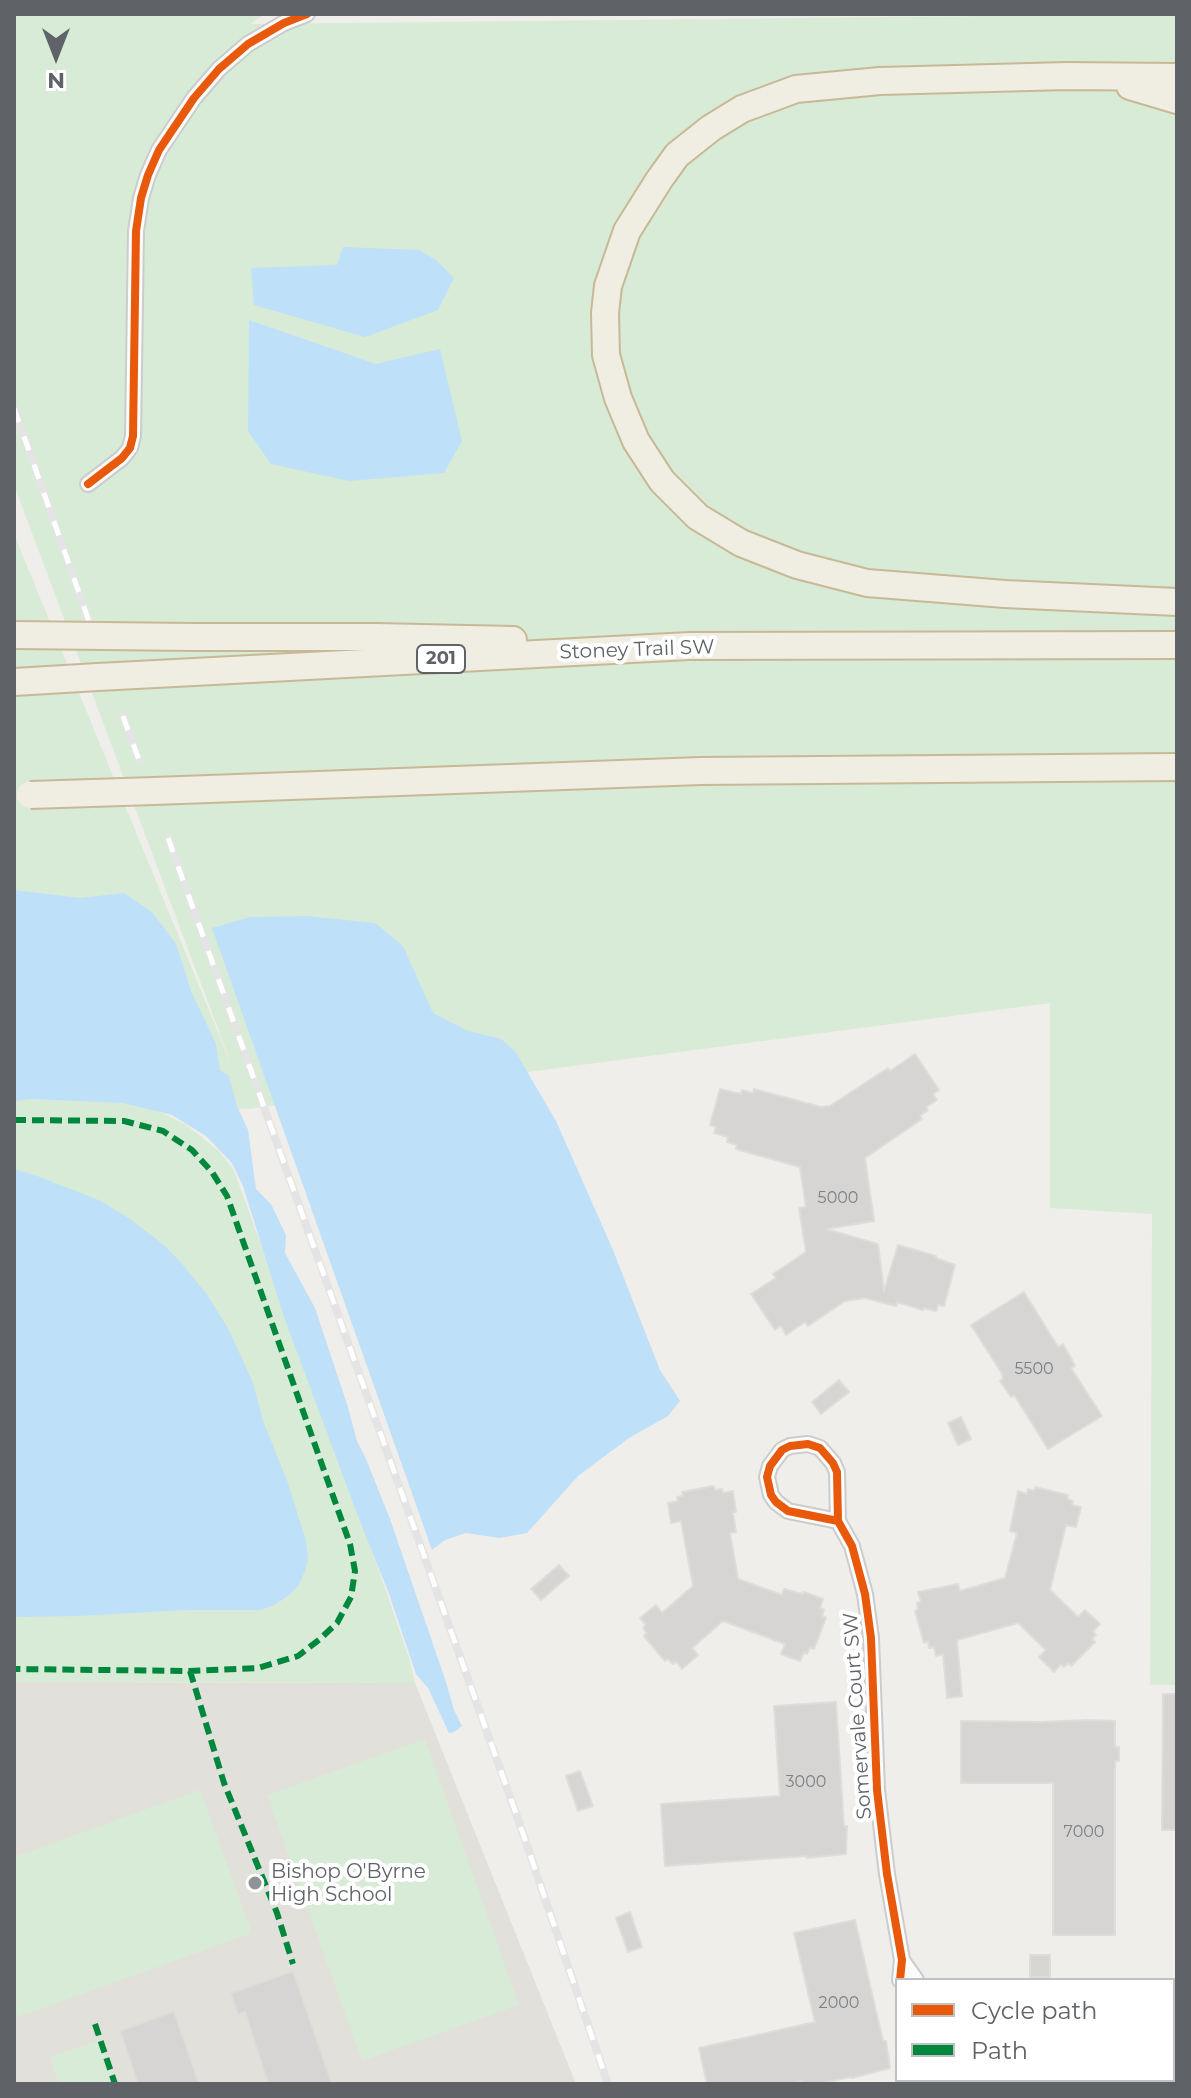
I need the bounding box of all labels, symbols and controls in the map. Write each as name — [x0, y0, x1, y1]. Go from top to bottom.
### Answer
north arrow — [16, 16, 96, 96]
text: N — [47, 67, 65, 94]
street label: Stoney Trail SW — [559, 635, 715, 665]
road number: 201 — [417, 645, 465, 673]
house number: 5000 — [818, 1188, 858, 1208]
house number: 5500 — [1014, 1359, 1054, 1379]
street label: Somervale Court SW — [839, 1612, 877, 1820]
house number: 3000 — [786, 1772, 826, 1792]
house number: 7000 — [1064, 1822, 1104, 1842]
place label: Bishop O'Byrne High School — [271, 1860, 426, 1907]
marker: Bishop O'Byrne High School — [246, 1874, 264, 1892]
legend — [895, 1978, 1175, 2082]
house number: 2000 — [819, 1993, 859, 2013]
text: Cycle path — [971, 1996, 1098, 2025]
text: Path — [971, 2036, 1028, 2065]

